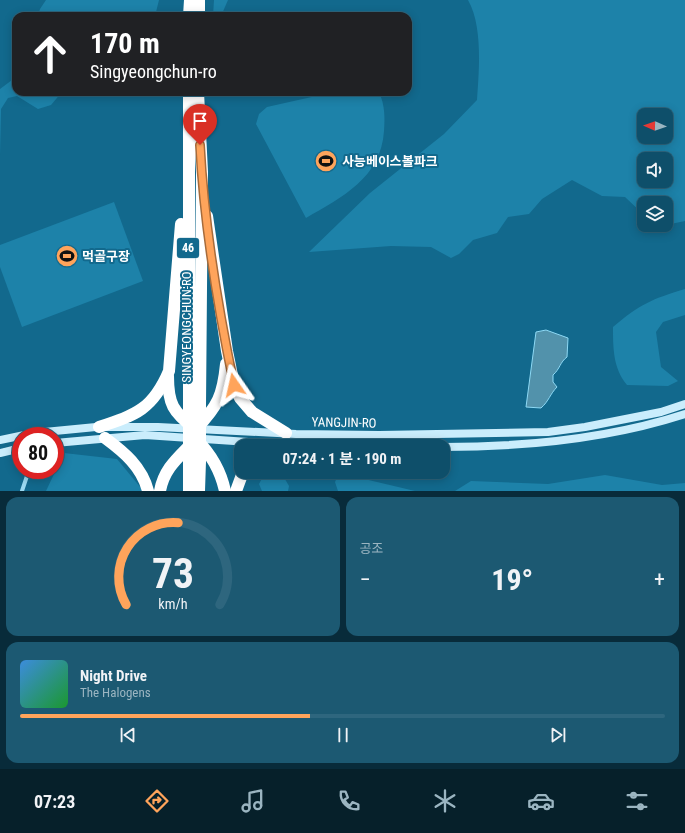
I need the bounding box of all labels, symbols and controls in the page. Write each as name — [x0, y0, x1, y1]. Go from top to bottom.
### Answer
text: 170 m — [90, 27, 160, 60]
icon: ahead — [24, 28, 76, 80]
text: Singyeongchun-ro — [90, 61, 217, 82]
pin — [183, 104, 217, 145]
north arrow — [637, 108, 673, 144]
map controls — [637, 108, 673, 232]
icon: arrive — [189, 110, 211, 132]
sports icon: 사능베이스볼파크 — [313, 148, 339, 174]
button: sound — [637, 152, 673, 188]
place label: 사능베이스볼파크 — [342, 154, 438, 169]
button: layers — [637, 196, 673, 232]
road number: 46 — [177, 238, 199, 258]
sports icon: 먹골구장 — [54, 243, 80, 269]
place label: 먹골구장 — [82, 249, 130, 264]
street label: SINGYEONGCHUN-RO — [179, 271, 194, 383]
position arrow — [213, 364, 255, 406]
street label: YANGJIN-RO — [311, 414, 377, 431]
speed limit sign: 80 — [12, 427, 64, 479]
text: 07:24 · 1 분 · 190 m — [283, 450, 401, 468]
text: 공조 — [360, 541, 383, 556]
text: 73 — [152, 548, 194, 597]
text: 19° — [491, 562, 533, 597]
text: − — [360, 567, 371, 592]
text: + — [654, 567, 665, 592]
text: km/h — [158, 595, 187, 611]
text: Night Drive — [80, 667, 147, 685]
text: The Halogens — [80, 685, 151, 700]
icon: previous — [117, 724, 139, 746]
icon: pause — [332, 724, 354, 746]
icon: next — [547, 724, 569, 746]
icon: directions — [143, 787, 171, 815]
icon: music — [239, 787, 267, 815]
icon: phone — [335, 787, 363, 815]
icon: climate — [431, 787, 459, 815]
icon: car — [527, 787, 555, 815]
icon: filters — [623, 787, 651, 815]
text: 07:23 — [34, 791, 75, 812]

